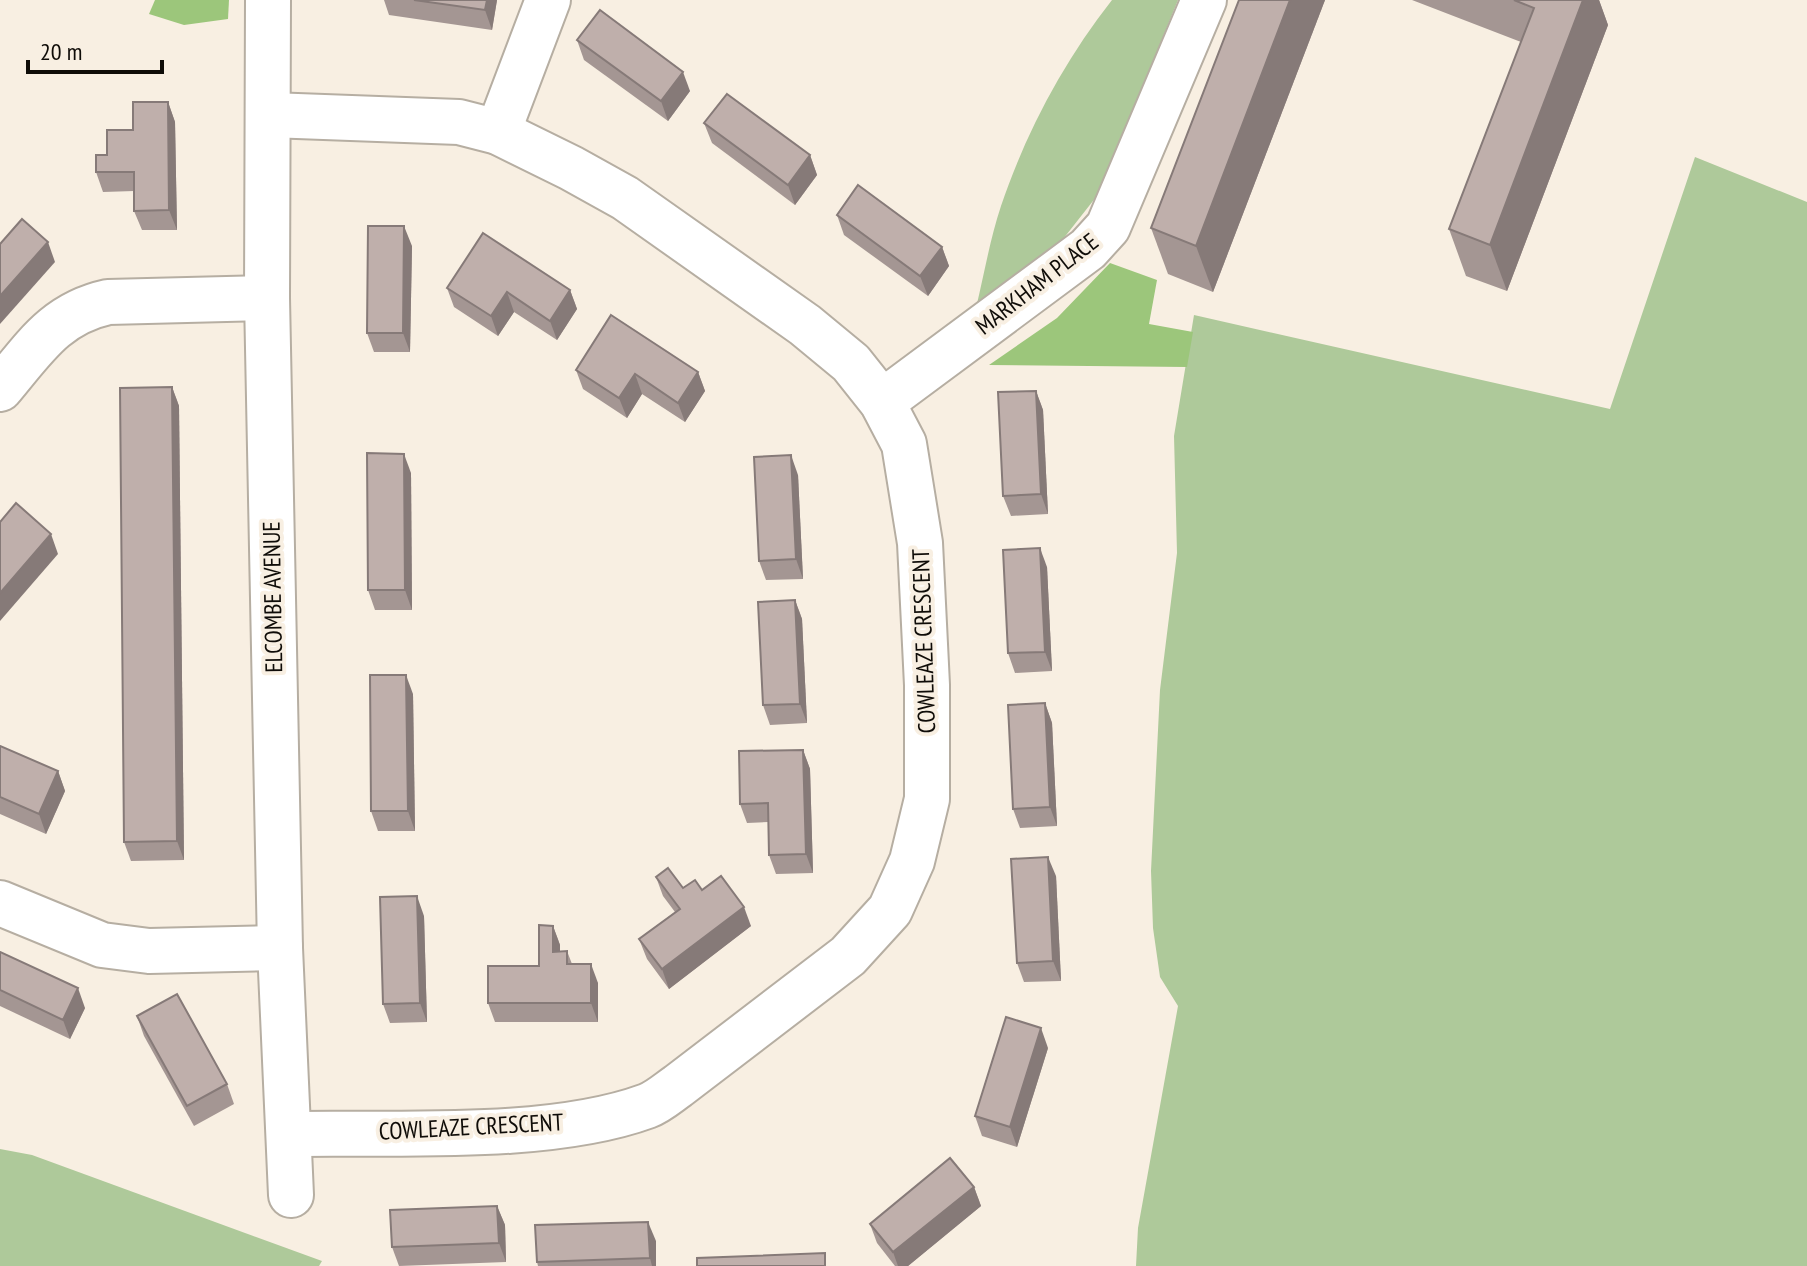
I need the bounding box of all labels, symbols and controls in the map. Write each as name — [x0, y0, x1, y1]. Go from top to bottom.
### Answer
scale bar — [28, 24, 162, 74]
text: 20 m — [40, 36, 82, 67]
street label: MARKHAM PLACE — [969, 226, 1104, 341]
street label: ELCOMBE AVENUE — [256, 521, 289, 673]
street label: COWLEAZE CRESCENT — [905, 548, 942, 734]
street label: COWLEAZE CRESCENT — [378, 1106, 564, 1147]

